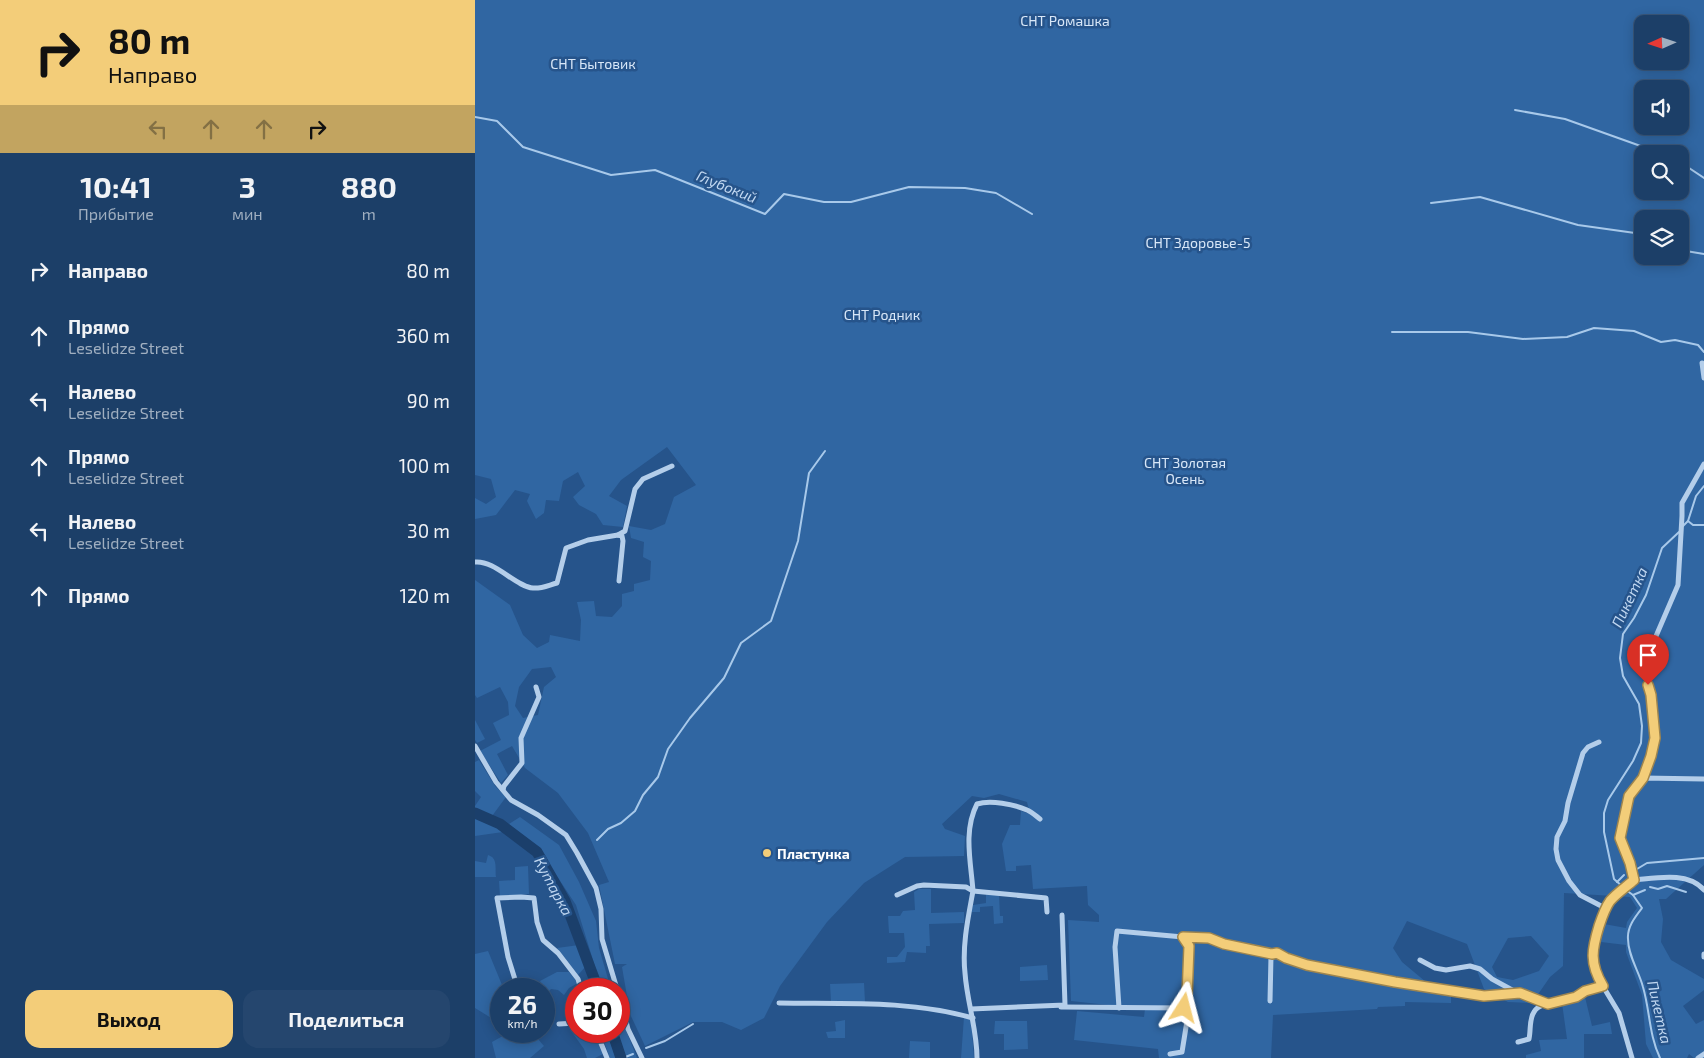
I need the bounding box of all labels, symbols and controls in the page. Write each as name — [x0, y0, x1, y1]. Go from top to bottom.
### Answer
park label: СНТ Ромашка — [1020, 12, 1110, 29]
north arrow — [1634, 15, 1689, 70]
map controls — [1634, 15, 1689, 265]
text: 80 m — [108, 19, 190, 61]
icon: right — [25, 20, 90, 85]
park label: СНТ Бытовик — [550, 55, 636, 72]
text: Направо — [108, 61, 197, 87]
button: sound — [1634, 80, 1689, 135]
icon: left — [144, 115, 172, 143]
icon: ahead — [197, 115, 225, 143]
icon: ahead — [250, 115, 278, 143]
icon: right — [303, 115, 331, 143]
button: search — [1634, 145, 1689, 200]
water label: Глубокий — [694, 166, 760, 206]
text: 10:41 — [80, 168, 152, 204]
text: 3 — [239, 168, 256, 204]
text: 880 — [341, 168, 397, 204]
text: Прибытие — [78, 204, 154, 223]
text: мин — [232, 204, 263, 223]
text: m — [362, 204, 376, 223]
button: layers — [1634, 210, 1689, 265]
park label: СНТ Здоровье-5 — [1146, 234, 1250, 251]
icon: right — [25, 257, 53, 285]
text: Направо — [68, 259, 148, 282]
text: 80 m — [406, 259, 450, 282]
park label: СНТ Родник — [844, 306, 921, 323]
text: Прямо — [68, 315, 130, 338]
icon: ahead — [25, 322, 53, 350]
text: 360 m — [396, 324, 450, 347]
text: Leselidze Street — [68, 338, 184, 357]
text: Налево — [68, 380, 136, 403]
icon: left — [25, 387, 53, 415]
text: 90 m — [407, 389, 450, 412]
text: Leselidze Street — [68, 403, 184, 422]
text: Прямо — [68, 445, 130, 468]
icon: ahead — [25, 452, 53, 480]
text: 100 m — [399, 454, 450, 477]
park label: СНТ Золотая Осень — [1144, 454, 1226, 487]
text: Leselidze Street — [68, 468, 184, 487]
text: Налево — [68, 510, 136, 533]
icon: left — [25, 517, 53, 545]
text: 30 m — [407, 519, 450, 542]
text: Leselidze Street — [68, 533, 184, 552]
water label: Пикетка — [1607, 564, 1651, 630]
icon: ahead — [25, 582, 53, 610]
text: Прямо — [68, 584, 130, 607]
text: 120 m — [399, 584, 450, 607]
pin — [1627, 634, 1669, 685]
icon: arrive — [1634, 641, 1662, 669]
place label: Пластунка — [777, 845, 850, 862]
marker: Пластунка — [761, 847, 773, 859]
water label: Кутарка — [531, 854, 577, 918]
speed limit sign: 30 — [565, 978, 630, 1043]
water label: Пикетка — [1644, 979, 1676, 1045]
position arrow — [1157, 981, 1209, 1033]
text: 26 — [508, 989, 537, 1019]
button: Выход — [25, 990, 233, 1048]
button: Поделиться — [243, 990, 450, 1048]
text: km/h — [508, 1016, 537, 1030]

